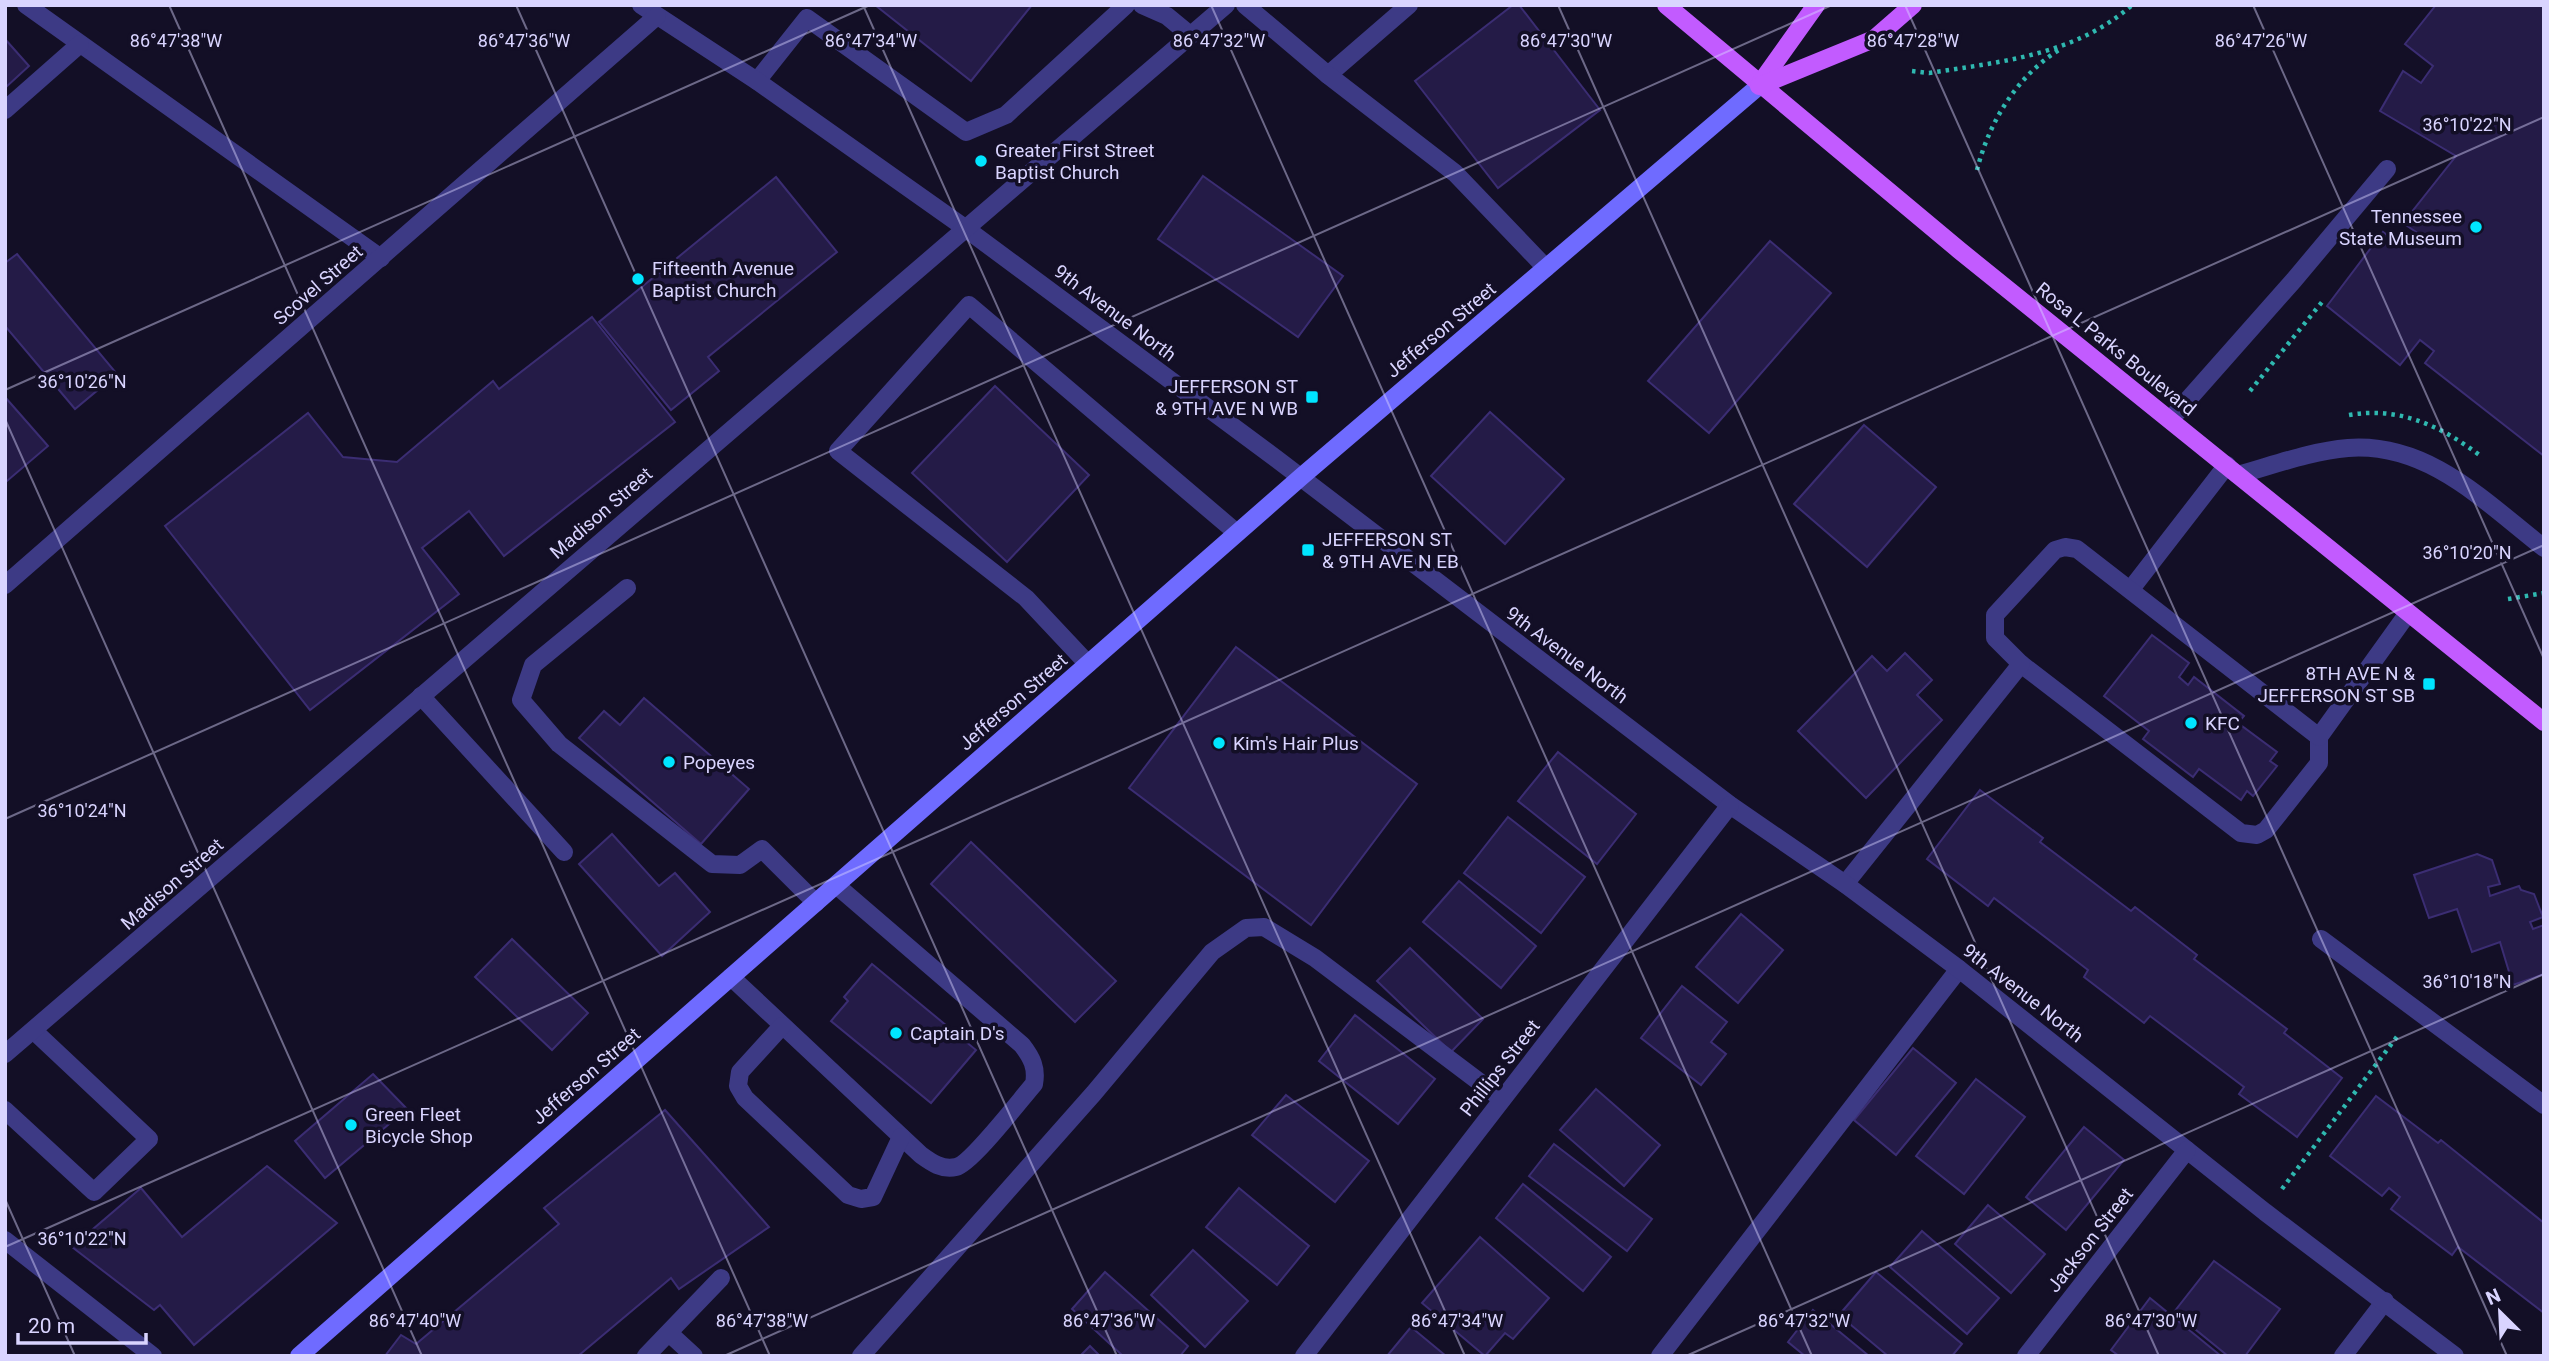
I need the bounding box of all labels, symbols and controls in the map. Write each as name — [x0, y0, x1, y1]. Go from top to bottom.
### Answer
text: 86°47'38"W — [130, 30, 222, 51]
text: 86°47'36"W — [478, 30, 570, 51]
text: 86°47'34"W — [825, 30, 917, 51]
text: 86°47'32"W — [1173, 30, 1265, 51]
text: 86°47'30"W — [1520, 30, 1612, 51]
text: 86°47'28"W — [1867, 30, 1959, 51]
text: 86°47'26"W — [2215, 30, 2307, 51]
text: 36°10'22"N — [2422, 114, 2512, 135]
place label: Greater First Street Baptist Church — [995, 139, 1154, 184]
marker: Greater First Street Baptist Church — [973, 153, 989, 169]
place label: Tennessee State Museum — [2339, 205, 2462, 250]
marker: Tennessee State Museum — [2468, 219, 2484, 235]
street label: Scovel Street — [269, 240, 367, 330]
place label: Fifteenth Avenue Baptist Church — [652, 257, 794, 302]
street label: 9th Avenue North — [1049, 260, 1181, 366]
marker: Fifteenth Avenue Baptist Church — [630, 271, 646, 287]
street label: Jefferson Street — [1381, 277, 1501, 383]
street label: Rosa L Parks Boulevard — [2031, 277, 2201, 421]
text: 36°10'26"N — [37, 371, 127, 392]
place label: JEFFERSON ST & 9TH AVE N WB — [1155, 375, 1298, 420]
marker: JEFFERSON ST & 9TH AVE N WB — [1304, 389, 1320, 405]
street label: Madison Street — [545, 462, 657, 564]
place label: JEFFERSON ST & 9TH AVE N EB — [1322, 528, 1459, 573]
marker: JEFFERSON ST & 9TH AVE N EB — [1300, 542, 1316, 558]
text: 36°10'20"N — [2422, 542, 2512, 563]
street label: 9th Avenue North — [1501, 602, 1633, 708]
street label: Jefferson Street — [954, 649, 1072, 755]
place label: 8TH AVE N & JEFFERSON ST SB — [2258, 662, 2415, 707]
marker: 8TH AVE N & JEFFERSON ST SB — [2421, 676, 2437, 692]
place label: KFC — [2205, 712, 2240, 735]
marker: KFC — [2183, 715, 2199, 731]
place label: Kim's Hair Plus — [1233, 732, 1359, 755]
marker: Kim's Hair Plus — [1211, 735, 1227, 751]
place label: Popeyes — [683, 751, 755, 774]
marker: Popeyes — [661, 754, 677, 770]
text: 36°10'24"N — [37, 800, 127, 821]
street label: Madison Street — [116, 833, 228, 935]
street label: 9th Avenue North — [1958, 939, 2088, 1047]
text: 36°10'18"N — [2422, 971, 2512, 992]
street label: Phillips Street — [1455, 1015, 1545, 1121]
place label: Captain D's — [910, 1022, 1005, 1045]
street label: Jefferson Street — [527, 1023, 645, 1129]
marker: Captain D's — [888, 1025, 904, 1041]
place label: Green Fleet Bicycle Shop — [365, 1103, 473, 1148]
marker: Green Fleet Bicycle Shop — [343, 1117, 359, 1133]
street label: Jackson Street — [2042, 1183, 2138, 1297]
text: 36°10'22"N — [37, 1228, 127, 1249]
north arrow — [2465, 1277, 2535, 1347]
text: N — [2482, 1284, 2504, 1310]
scale bar — [18, 1302, 145, 1346]
text: 86°47'40"W — [369, 1310, 461, 1331]
text: 86°47'38"W — [716, 1310, 808, 1331]
text: 86°47'36"W — [1063, 1310, 1155, 1331]
text: 86°47'34"W — [1411, 1310, 1503, 1331]
text: 86°47'32"W — [1758, 1310, 1850, 1331]
text: 86°47'30"W — [2105, 1310, 2197, 1331]
text: 20 m — [28, 1314, 75, 1338]

